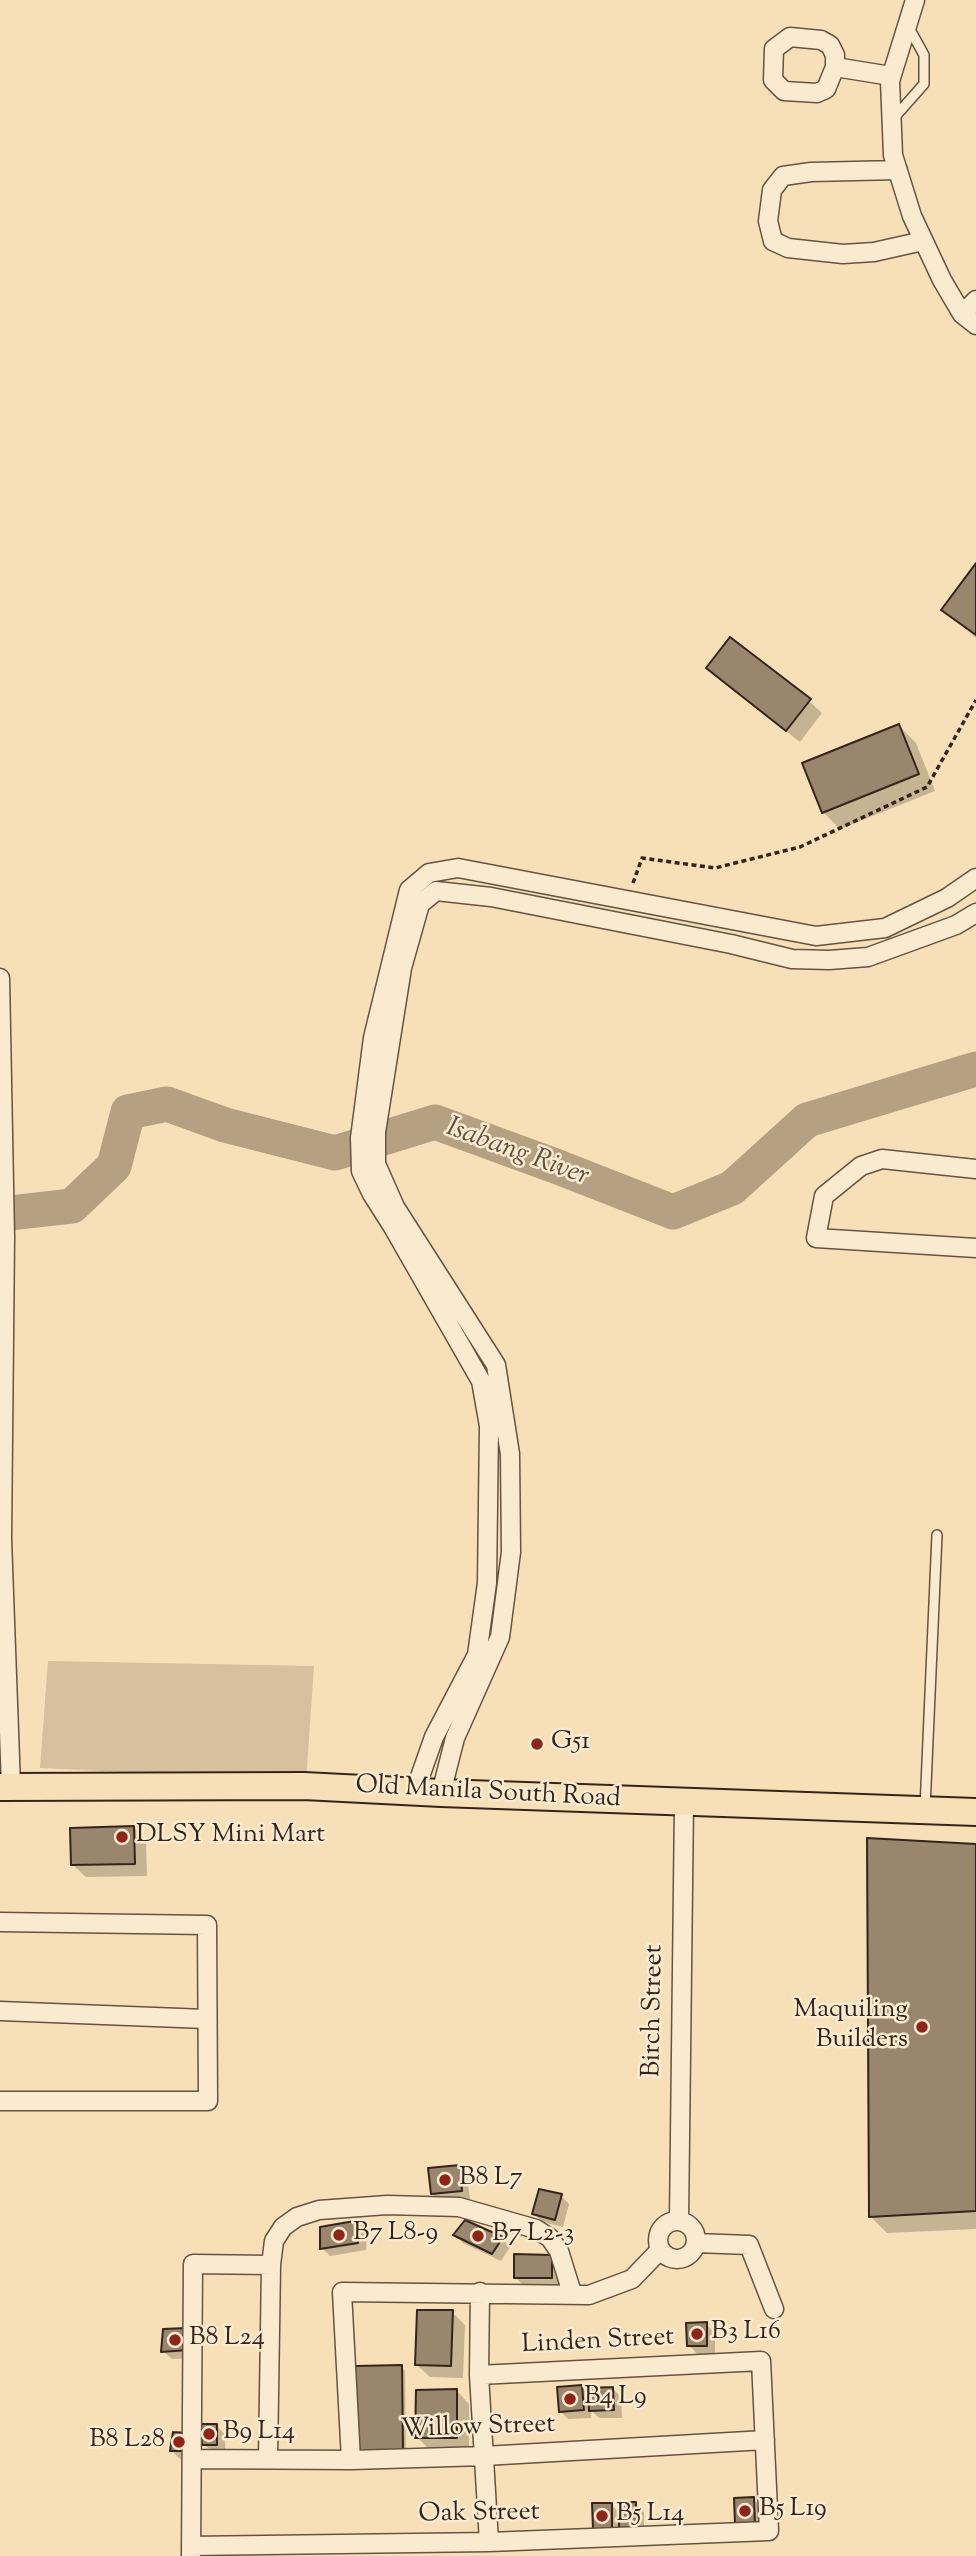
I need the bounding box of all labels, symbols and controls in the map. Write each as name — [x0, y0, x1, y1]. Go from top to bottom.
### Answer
water label: Isabang River — [441, 1113, 593, 1195]
place label: G51 — [551, 1728, 590, 1760]
marker: G51 — [529, 1736, 545, 1752]
street label: Old Manila South Road — [355, 1771, 621, 1817]
place label: DLSY Mini Mart — [136, 1821, 325, 1853]
marker: DLSY Mini Mart — [114, 1829, 130, 1845]
street label: Birch Street — [638, 1944, 672, 2078]
place label: Maquiling Builders — [793, 1996, 908, 2058]
marker: Maquiling Builders — [914, 2019, 930, 2035]
place label: B8 L7 — [459, 2164, 523, 2196]
marker: B8 L7 — [437, 2172, 453, 2188]
place label: B7 L8-9 — [353, 2219, 438, 2251]
place label: B7 L2-3 — [492, 2220, 574, 2252]
marker: B7 L8-9 — [331, 2227, 347, 2243]
marker: B7 L2-3 — [470, 2228, 486, 2244]
place label: B3 L16 — [711, 2318, 781, 2350]
street label: Linden Street — [521, 2323, 675, 2363]
place label: B8 L24 — [189, 2324, 265, 2356]
marker: B3 L16 — [689, 2326, 705, 2342]
marker: B8 L24 — [167, 2332, 183, 2348]
place label: B4 L9 — [584, 2383, 647, 2415]
marker: B4 L9 — [562, 2391, 578, 2407]
street label: Willow Street — [400, 2411, 556, 2447]
place label: B9 L14 — [223, 2418, 295, 2450]
place label: B8 L28 — [89, 2426, 165, 2458]
marker: B9 L14 — [201, 2426, 217, 2442]
marker: B8 L28 — [171, 2434, 187, 2450]
place label: B5 L19 — [759, 2495, 827, 2527]
street label: Oak Street — [418, 2498, 540, 2532]
place label: B5 L14 — [616, 2500, 684, 2532]
marker: B5 L19 — [737, 2503, 753, 2519]
marker: B5 L14 — [594, 2508, 610, 2524]

